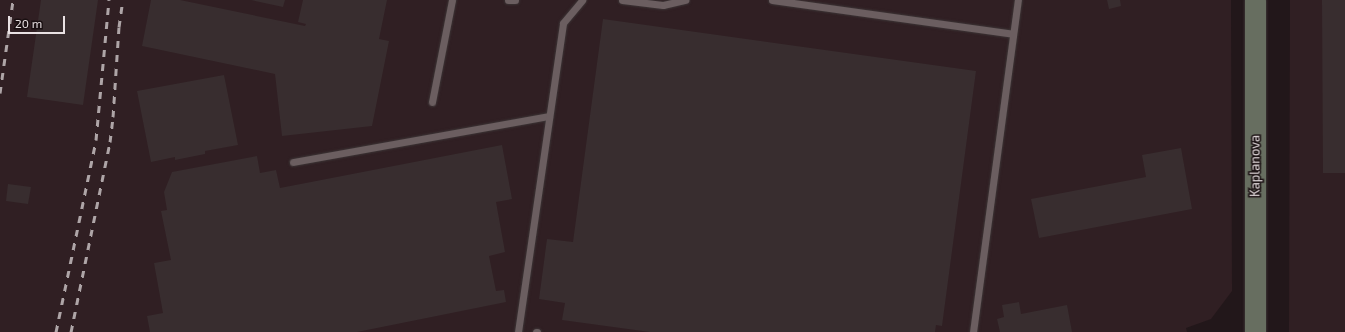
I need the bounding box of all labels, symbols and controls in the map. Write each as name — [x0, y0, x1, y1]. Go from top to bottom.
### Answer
scale bar — [10, 8, 67, 34]
text: 20 m — [15, 16, 42, 30]
street label: Kaplanova — [1247, 135, 1263, 197]

